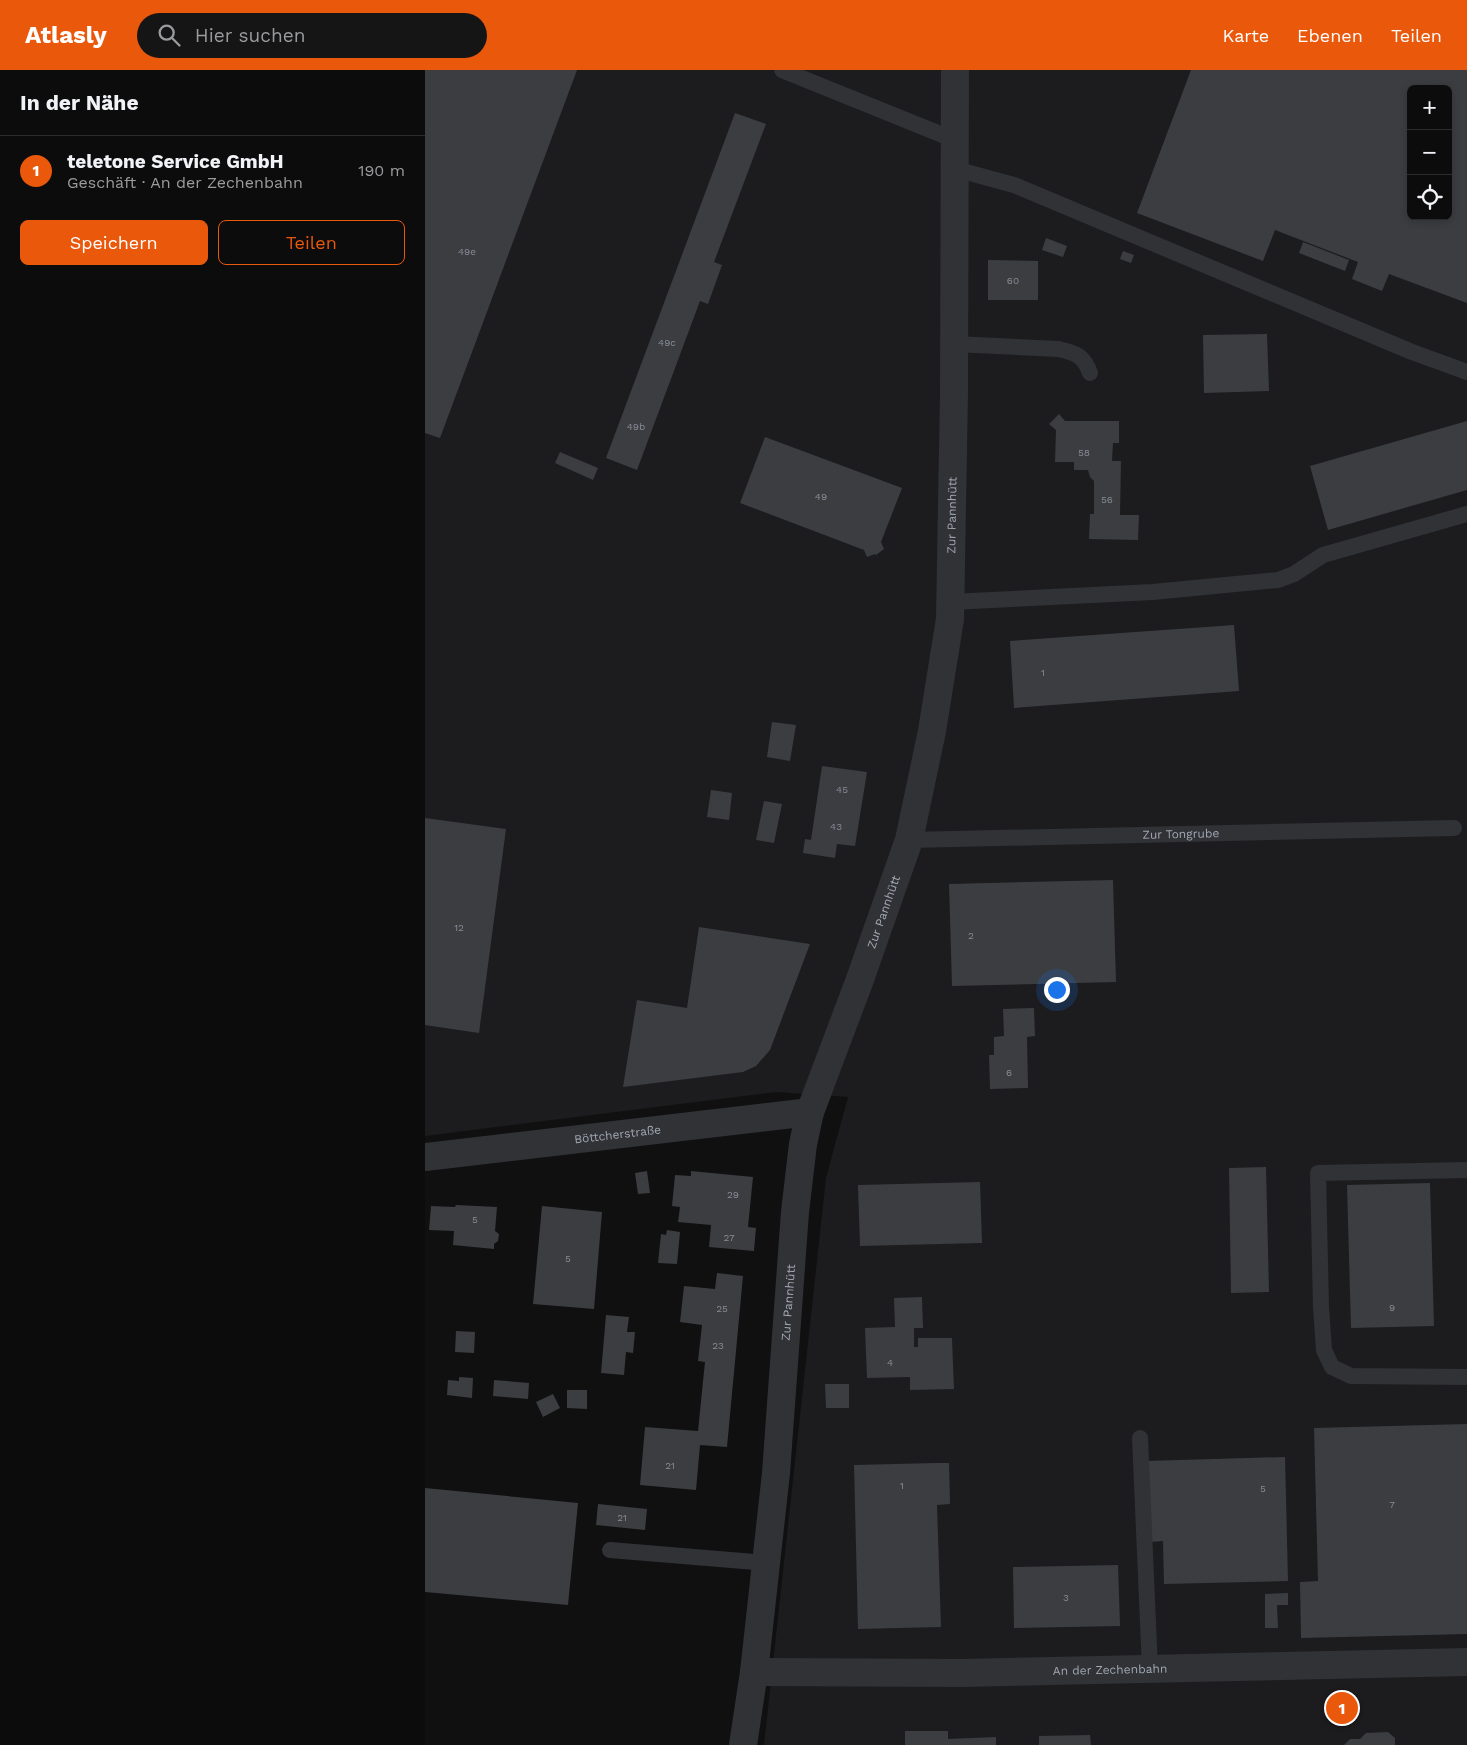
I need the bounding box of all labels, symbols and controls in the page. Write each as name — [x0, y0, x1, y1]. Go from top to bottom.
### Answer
search box — [137, 13, 487, 58]
text: Atlasly — [25, 21, 107, 49]
icon: search — [155, 21, 183, 49]
text: Hier suchen — [195, 24, 305, 47]
text: Karte — [1223, 25, 1269, 46]
text: Ebenen — [1297, 25, 1363, 46]
text: Teilen — [1391, 25, 1442, 46]
map controls — [1407, 85, 1452, 220]
button: + — [1407, 85, 1452, 130]
text: In der Nähe — [20, 90, 139, 115]
button: − — [1407, 130, 1452, 175]
text: teletone Service GmbH — [67, 150, 284, 173]
text: 1 — [33, 161, 39, 180]
text: 190 m — [358, 161, 405, 180]
text: Geschäft · An der Zechenbahn — [67, 173, 303, 192]
button: locate — [1407, 175, 1452, 220]
button: Speichern — [20, 220, 208, 265]
button: Teilen — [218, 220, 405, 265]
house number: 49e — [458, 246, 476, 257]
house number: 60 — [1007, 275, 1019, 286]
house number: 49c — [658, 337, 676, 348]
house number: 49b — [627, 421, 645, 432]
house number: 58 — [1078, 447, 1090, 458]
street label: Zur Pannhütt — [944, 477, 960, 554]
house number: 49 — [815, 491, 827, 502]
house number: 56 — [1101, 494, 1113, 505]
house number: 1 — [1041, 667, 1045, 678]
house number: 45 — [836, 784, 848, 795]
house number: 43 — [830, 821, 842, 832]
street label: Zur Tongrube — [1142, 826, 1220, 842]
street label: Zur Pannhütt — [864, 874, 903, 951]
house number: 12 — [454, 922, 464, 933]
house number: 2 — [968, 930, 974, 941]
your location — [1044, 977, 1070, 1003]
house number: 6 — [1006, 1067, 1012, 1078]
street label: Böttcherstraße — [574, 1122, 662, 1146]
house number: 29 — [727, 1189, 739, 1200]
house number: 5 — [472, 1214, 478, 1225]
house number: 27 — [723, 1232, 735, 1243]
house number: 5 — [565, 1253, 571, 1264]
street label: Zur Pannhütt — [779, 1264, 798, 1341]
house number: 9 — [1389, 1302, 1395, 1313]
house number: 25 — [716, 1303, 728, 1314]
house number: 23 — [712, 1340, 724, 1351]
house number: 4 — [887, 1357, 893, 1368]
house number: 21 — [665, 1460, 675, 1471]
house number: 1 — [900, 1480, 904, 1491]
house number: 5 — [1260, 1483, 1266, 1494]
house number: 7 — [1389, 1499, 1395, 1510]
house number: 21 — [617, 1512, 627, 1523]
house number: 3 — [1063, 1592, 1069, 1603]
street label: An der Zechenbahn — [1053, 1662, 1167, 1678]
pin: 1 — [1326, 1689, 1358, 1727]

